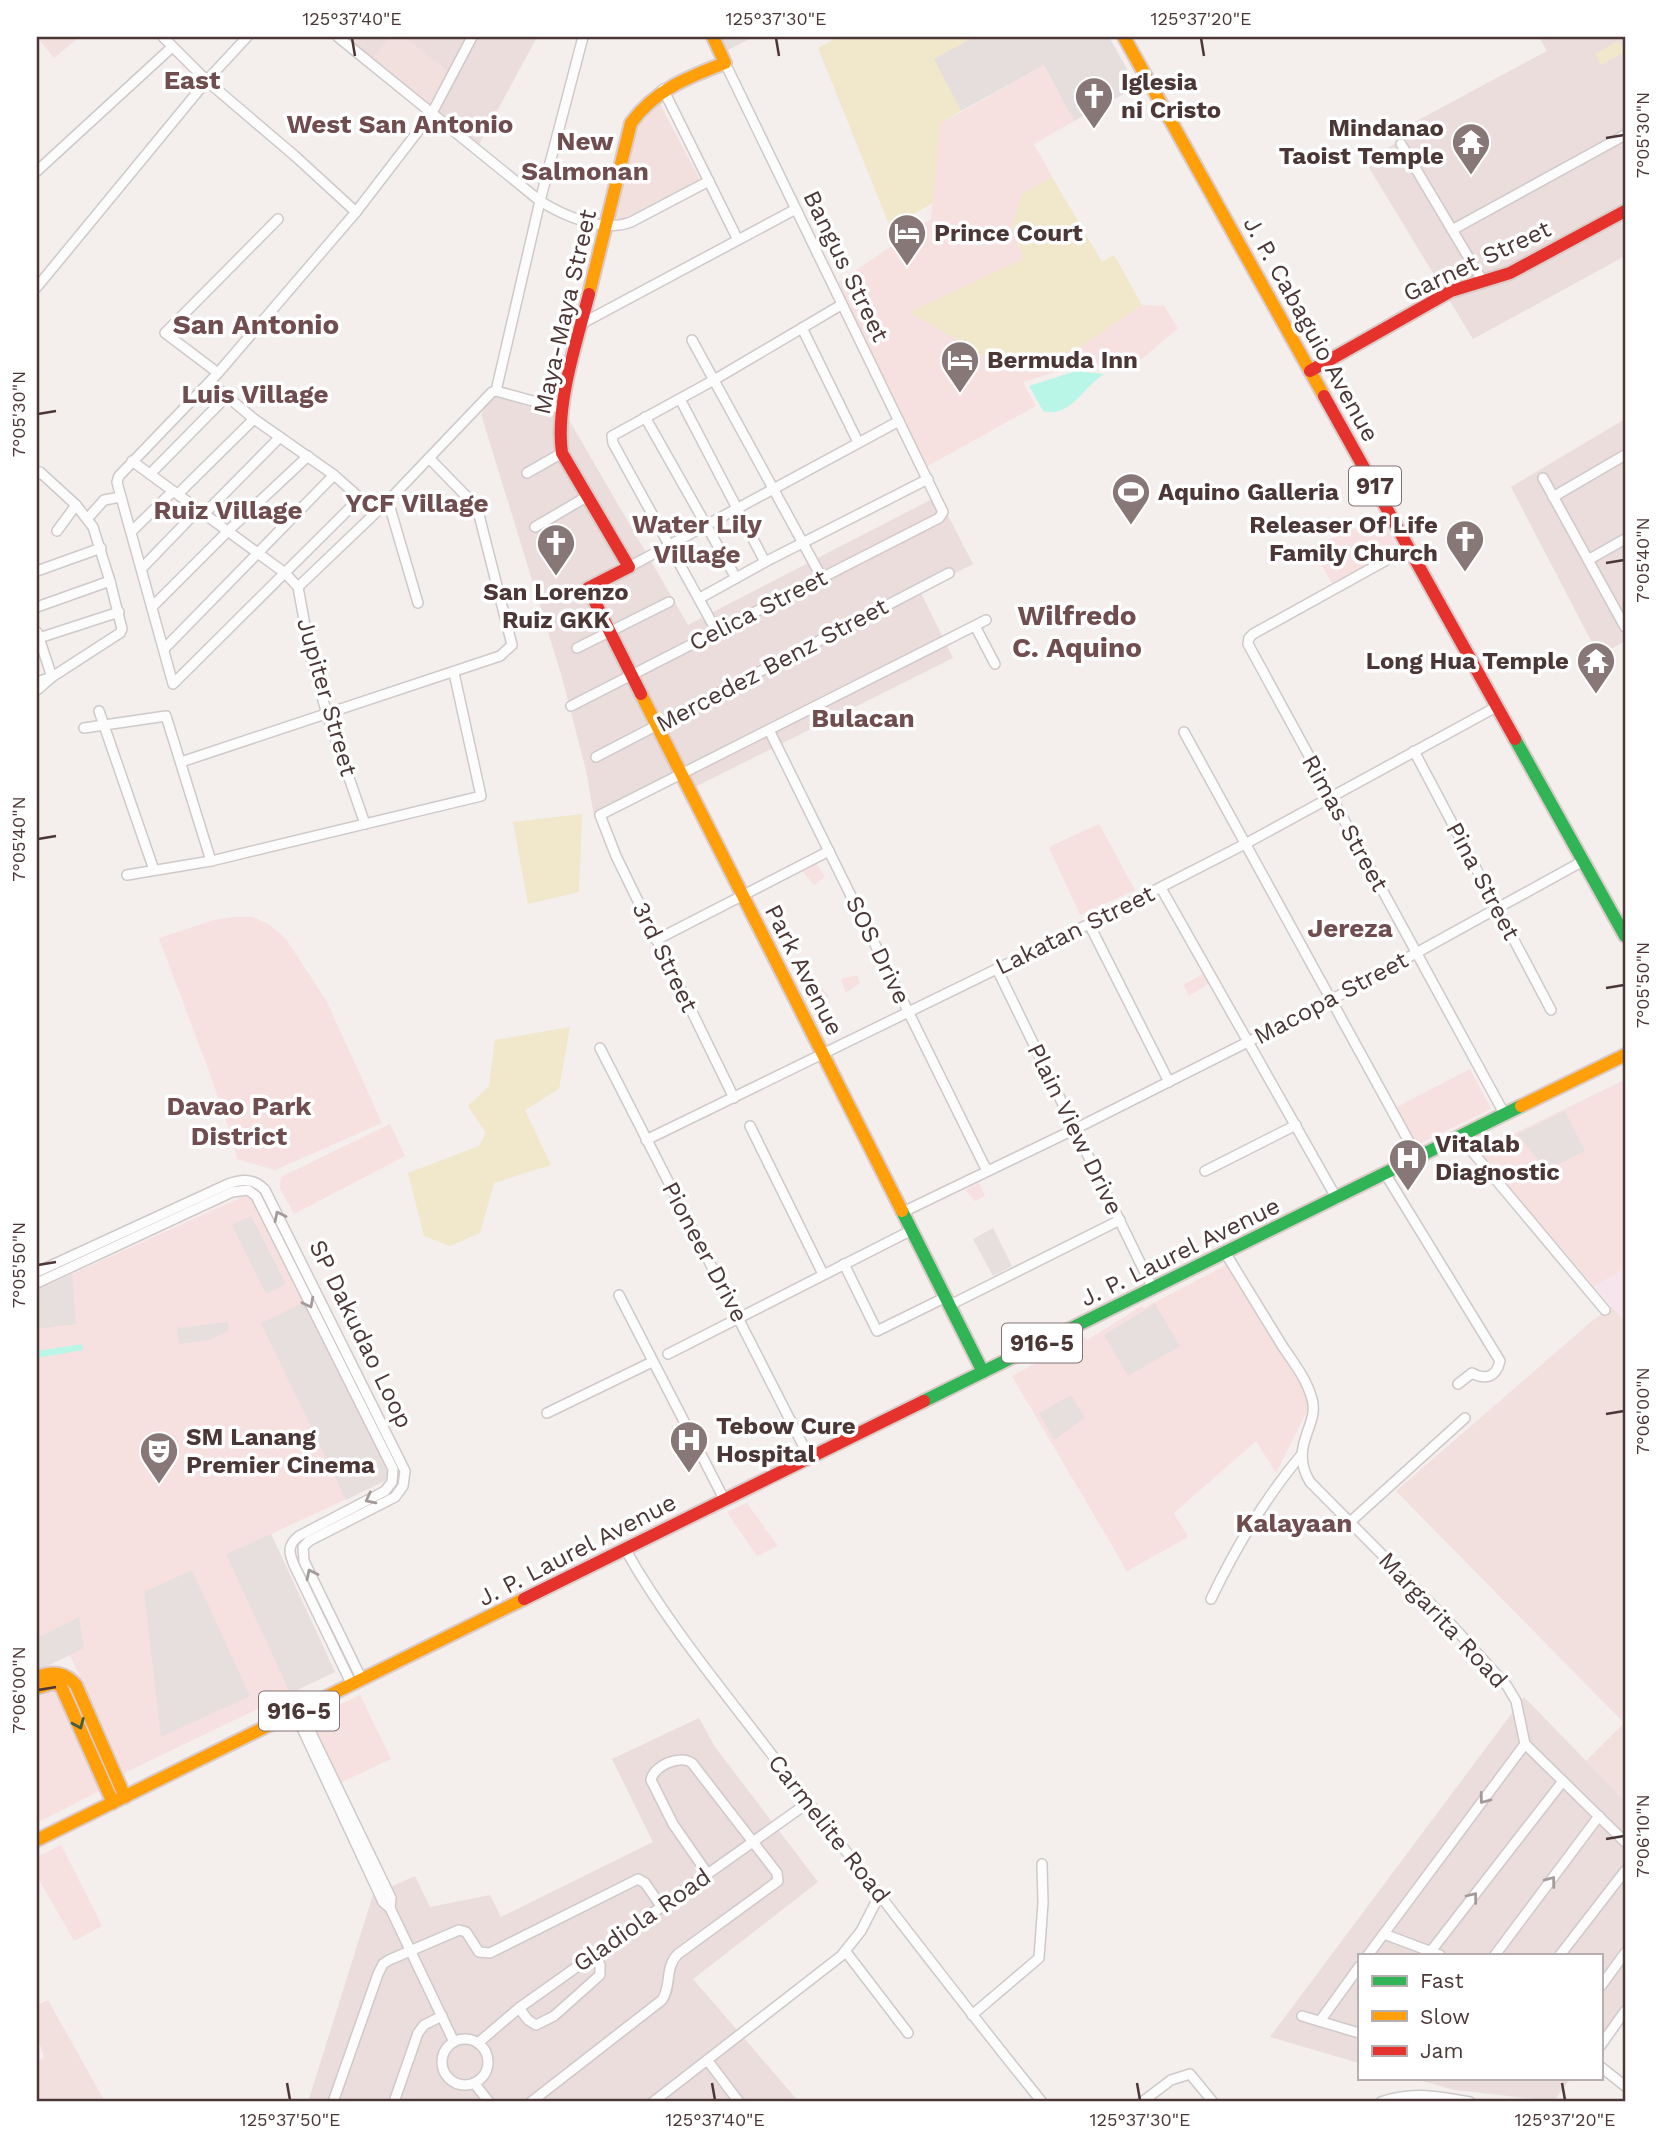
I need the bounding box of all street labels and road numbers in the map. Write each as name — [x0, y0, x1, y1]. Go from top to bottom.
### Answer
street label: Bangus Street — [797, 186, 895, 346]
street label: Maya-Maya Street — [528, 207, 602, 417]
street label: J. P. Cabaguio Avenue — [1237, 212, 1385, 446]
street label: Garnet Street — [1399, 215, 1555, 307]
road number: 917 — [1349, 466, 1401, 506]
street label: Celica Street — [684, 563, 832, 657]
street label: Mercedez Benz Street — [651, 592, 893, 738]
street label: Jupiter Street — [291, 615, 363, 779]
street label: Rimas Street — [1296, 750, 1394, 896]
street label: Pina Street — [1440, 817, 1526, 945]
street label: Lakatan Street — [991, 879, 1159, 981]
street label: SOS Drive — [840, 891, 916, 1009]
street label: 3rd Street — [626, 897, 704, 1017]
street label: Park Avenue — [759, 900, 849, 1040]
street label: Macopa Street — [1249, 946, 1413, 1050]
street label: Plain View Drive — [1021, 1039, 1129, 1219]
street label: Pioneer Drive — [656, 1177, 754, 1327]
street label: J. P. Laurel Avenue — [1076, 1192, 1284, 1312]
street label: SP Dakudao Loop — [303, 1235, 419, 1433]
road number: 916-5 — [1002, 1324, 1082, 1362]
street label: J. P. Laurel Avenue — [473, 1488, 681, 1612]
street label: Margarita Road — [1373, 1546, 1513, 1694]
road number: 916-5 — [259, 1692, 339, 1730]
street label: Carmelite Road — [762, 1749, 896, 1909]
street label: Gladiola Road — [568, 1862, 716, 1978]

